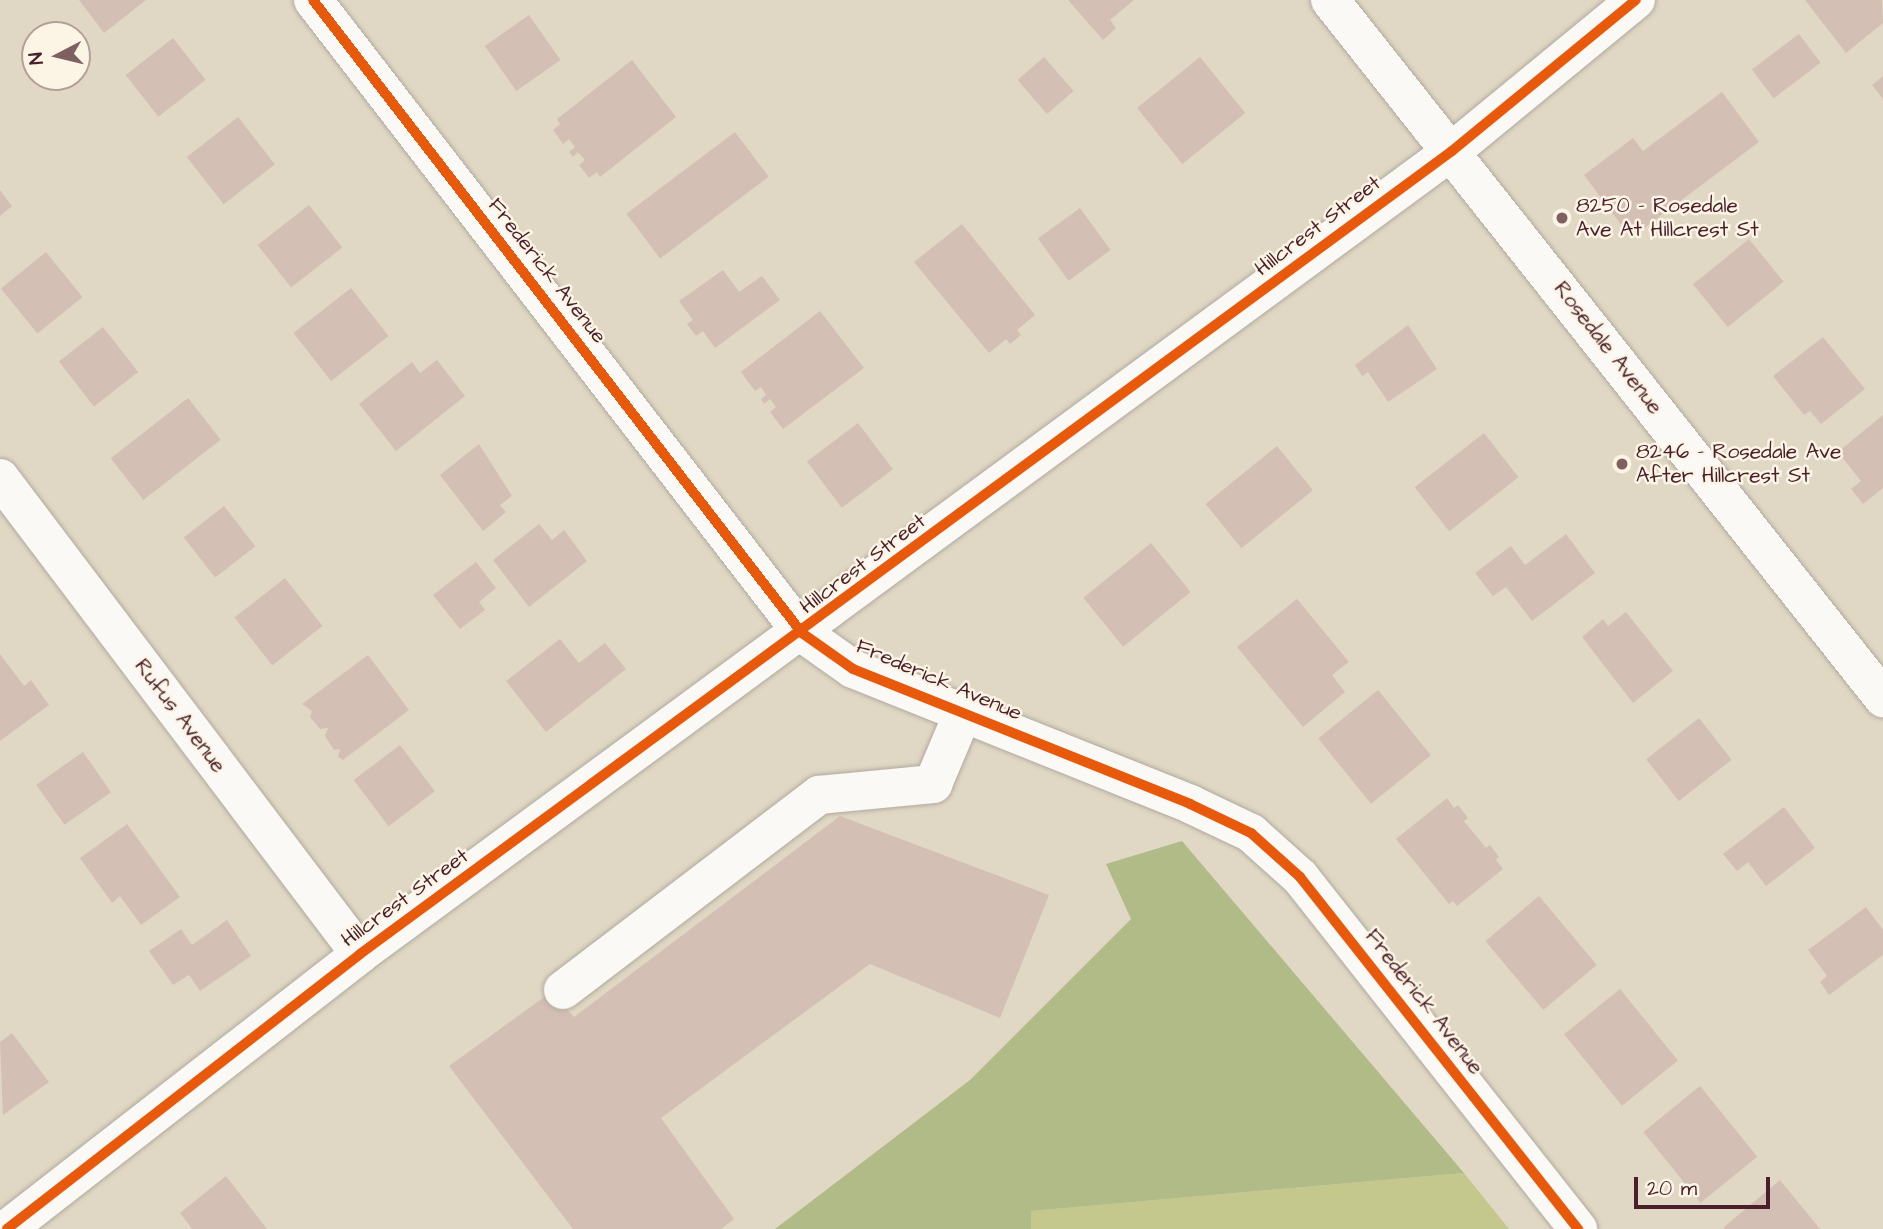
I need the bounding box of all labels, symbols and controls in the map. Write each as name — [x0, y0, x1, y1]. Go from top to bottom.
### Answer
north arrow — [21, 21, 91, 91]
text: N — [23, 51, 51, 66]
street label: Hillcrest Street — [1250, 171, 1386, 281]
street label: Frederick Avenue — [483, 193, 611, 349]
place label: 8250 - Rosedale Ave At Hillcrest St — [1576, 193, 1759, 243]
marker: 8250 - Rosedale Ave At Hillcrest St — [1554, 210, 1570, 226]
street label: Rosedale Avenue — [1548, 277, 1668, 419]
place label: 8246 - Rosedale Ave After Hillcrest St — [1636, 439, 1841, 489]
marker: 8246 - Rosedale Ave After Hillcrest St — [1614, 456, 1630, 472]
street label: Hillcrest Street — [795, 509, 931, 619]
street label: Frederick Avenue — [853, 634, 1025, 726]
street label: Rufus Avenue — [129, 654, 231, 778]
street label: Hillcrest Street — [337, 843, 473, 953]
street label: Frederick Avenue — [1360, 924, 1488, 1080]
scale bar — [1638, 1162, 1774, 1206]
text: 20 m — [1647, 1174, 1697, 1203]

